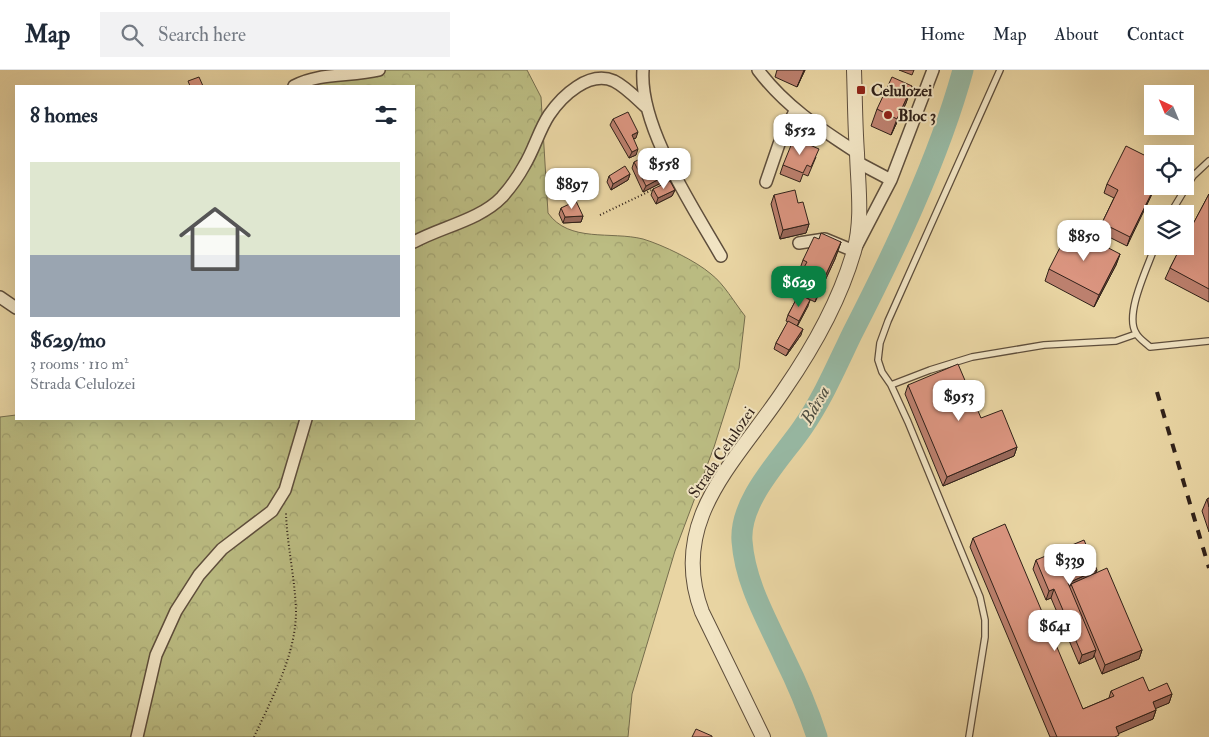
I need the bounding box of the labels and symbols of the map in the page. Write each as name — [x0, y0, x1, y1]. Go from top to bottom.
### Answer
place label: Celulozei — [871, 81, 933, 101]
marker: Celulozei — [855, 84, 867, 96]
north arrow — [1144, 85, 1194, 135]
place label: Bloc 3 — [898, 106, 936, 126]
marker: Bloc 3 — [882, 109, 894, 121]
pin: $552 — [770, 114, 830, 156]
pin: $558 — [634, 148, 694, 190]
pin: $897 — [542, 168, 602, 210]
pin: $850 — [1054, 220, 1114, 262]
pin: $629 — [769, 266, 829, 308]
pin: $953 — [929, 380, 989, 422]
water label: Bârsa — [795, 382, 835, 429]
street label: Strada Celulozei — [684, 403, 760, 502]
pin: $339 — [1040, 544, 1100, 586]
pin: $641 — [1025, 610, 1085, 652]

